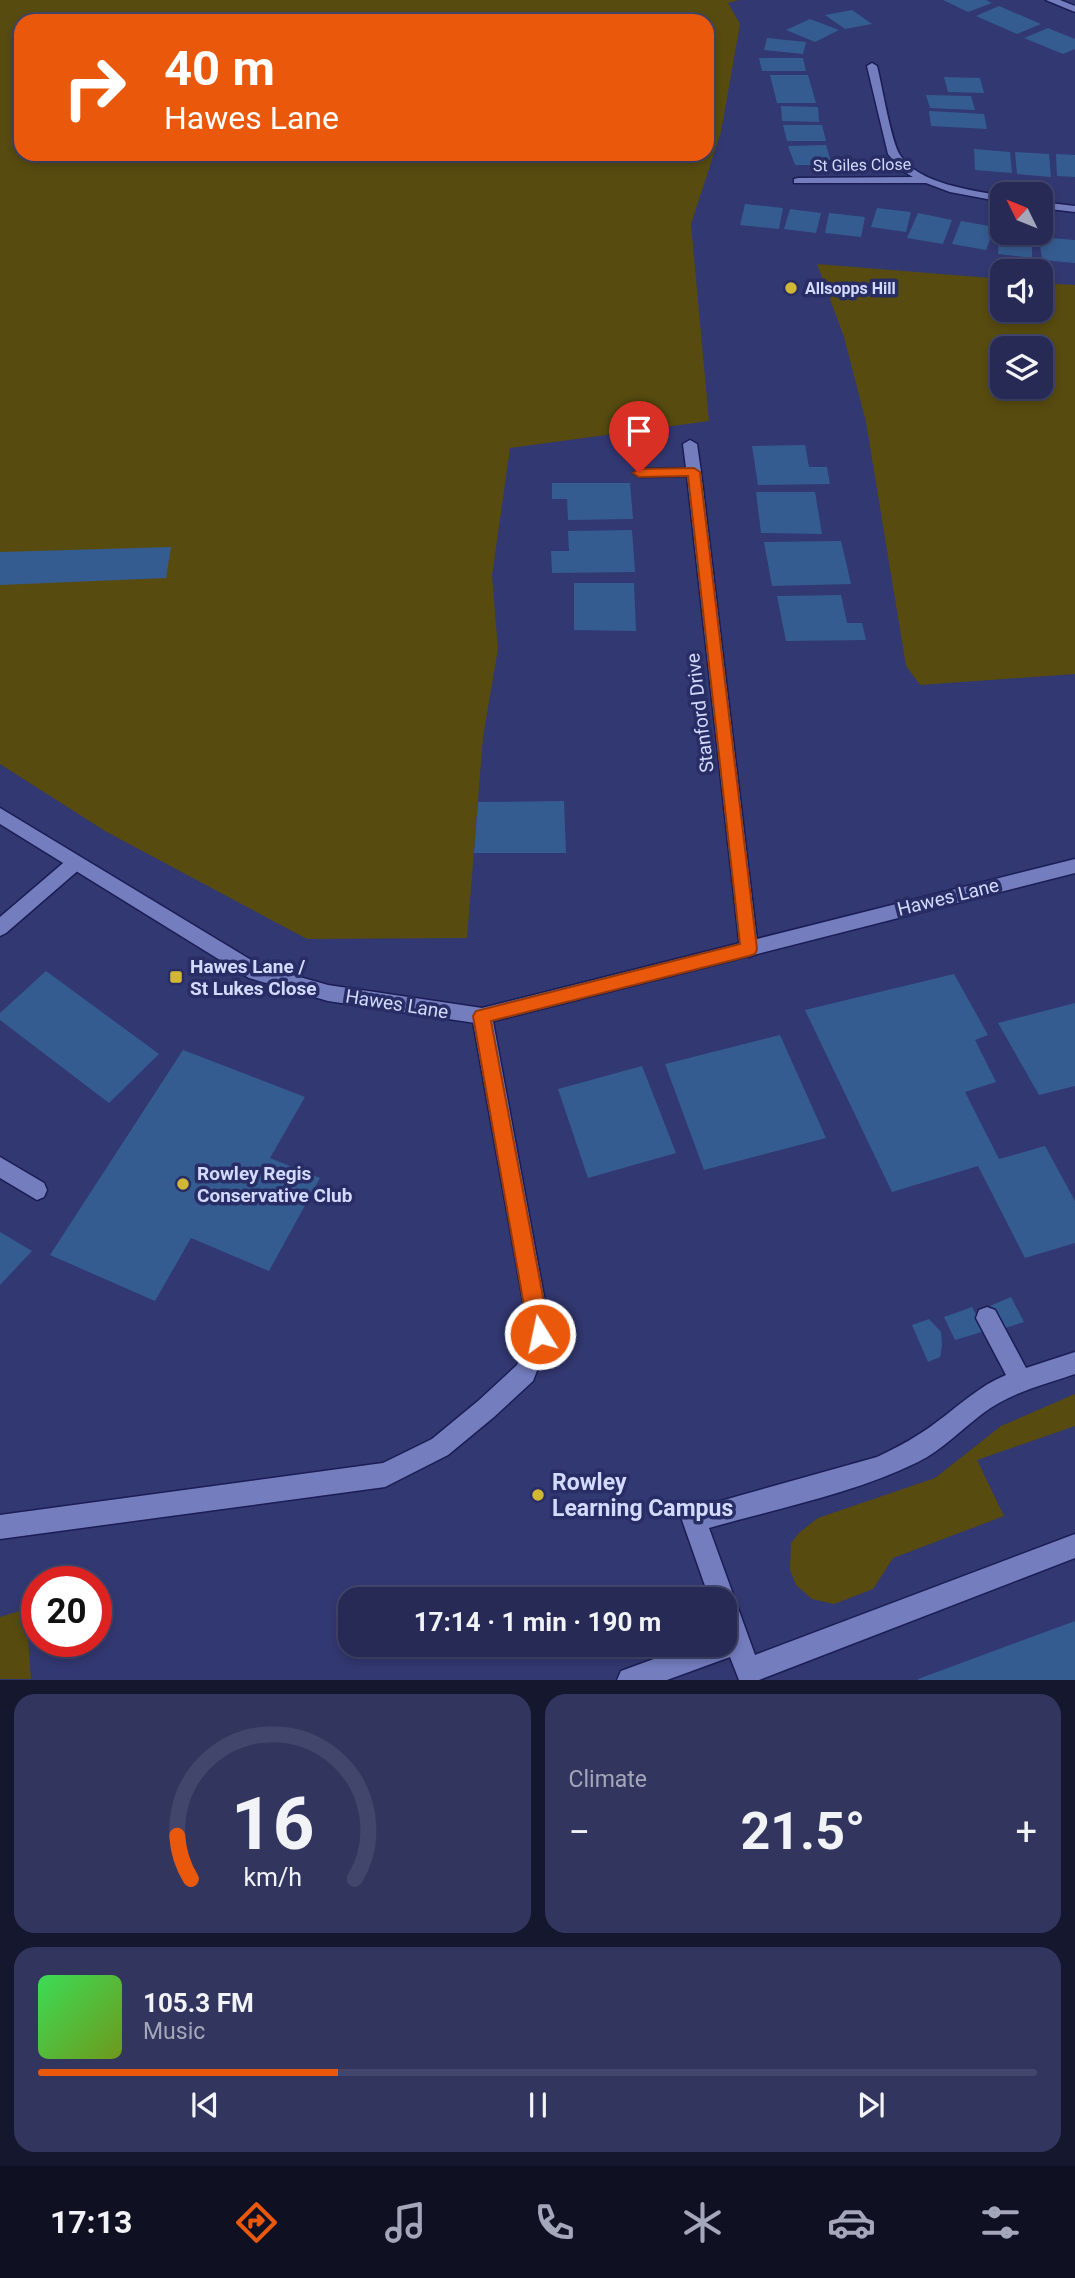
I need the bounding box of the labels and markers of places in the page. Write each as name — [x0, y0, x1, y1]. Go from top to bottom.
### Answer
place label: Allsopps Hill — [805, 279, 896, 298]
marker: Allsopps Hill — [783, 280, 799, 296]
pin — [609, 401, 669, 473]
place label: Hawes Lane / St Lukes Close — [190, 955, 316, 1000]
marker: Hawes Lane / St Lukes Close — [168, 969, 184, 985]
place label: Rowley Regis Conservative Club — [197, 1162, 353, 1207]
marker: Rowley Regis Conservative Club — [175, 1176, 191, 1192]
place label: Rowley Learning Campus — [552, 1469, 733, 1522]
marker: Rowley Learning Campus — [530, 1487, 546, 1503]

